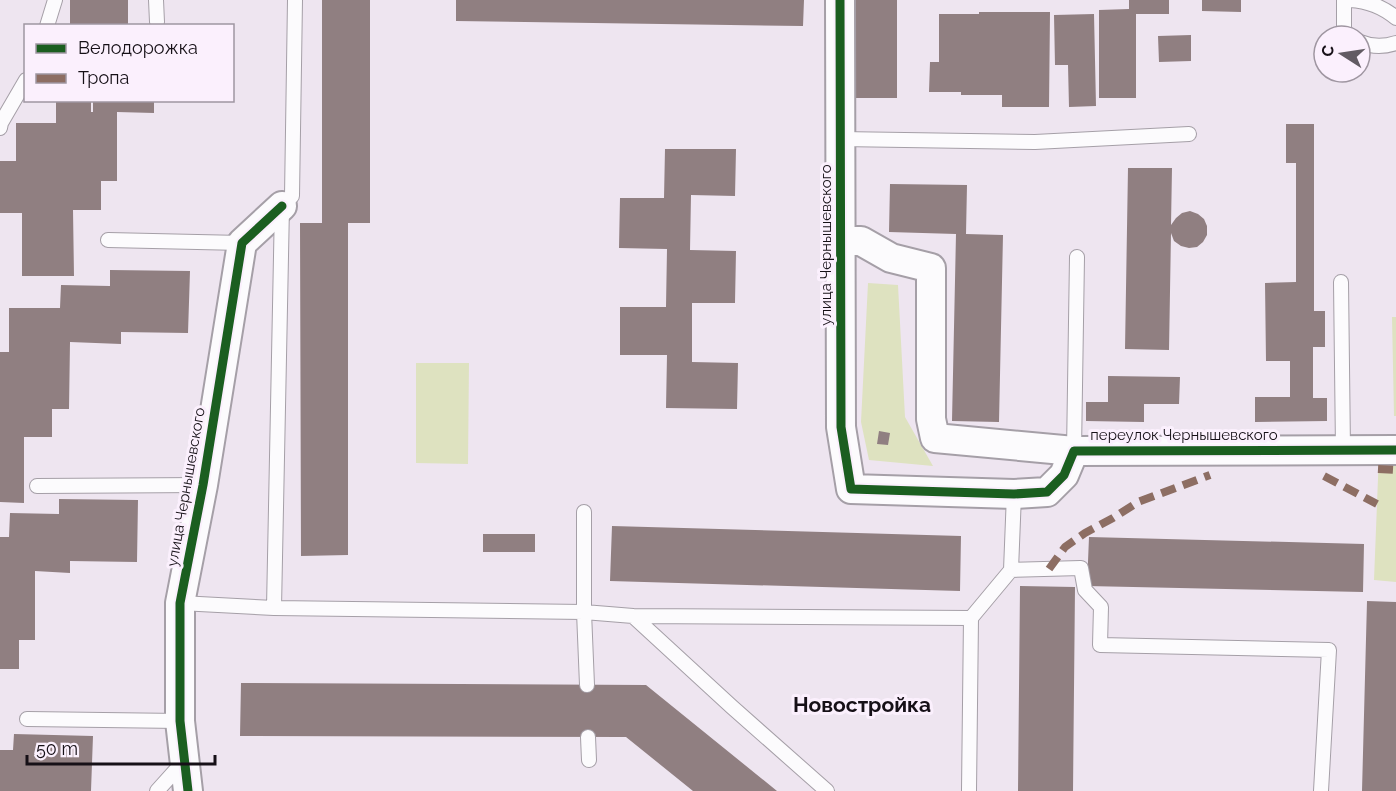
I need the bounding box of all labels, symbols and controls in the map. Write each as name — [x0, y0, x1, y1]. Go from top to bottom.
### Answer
legend — [24, 24, 234, 102]
north arrow — [1312, 24, 1372, 84]
text: Велодорожка — [78, 37, 198, 58]
text: С — [1317, 44, 1338, 58]
text: Тропа — [78, 67, 129, 88]
street label: улица Чернышевского — [817, 164, 835, 326]
street label: улица Чернышевского — [163, 406, 209, 568]
street label: переулок Чернышевского — [1090, 426, 1278, 444]
district label: Новостройка — [793, 692, 931, 717]
scale bar — [27, 728, 214, 766]
text: 50 m — [36, 738, 78, 759]

